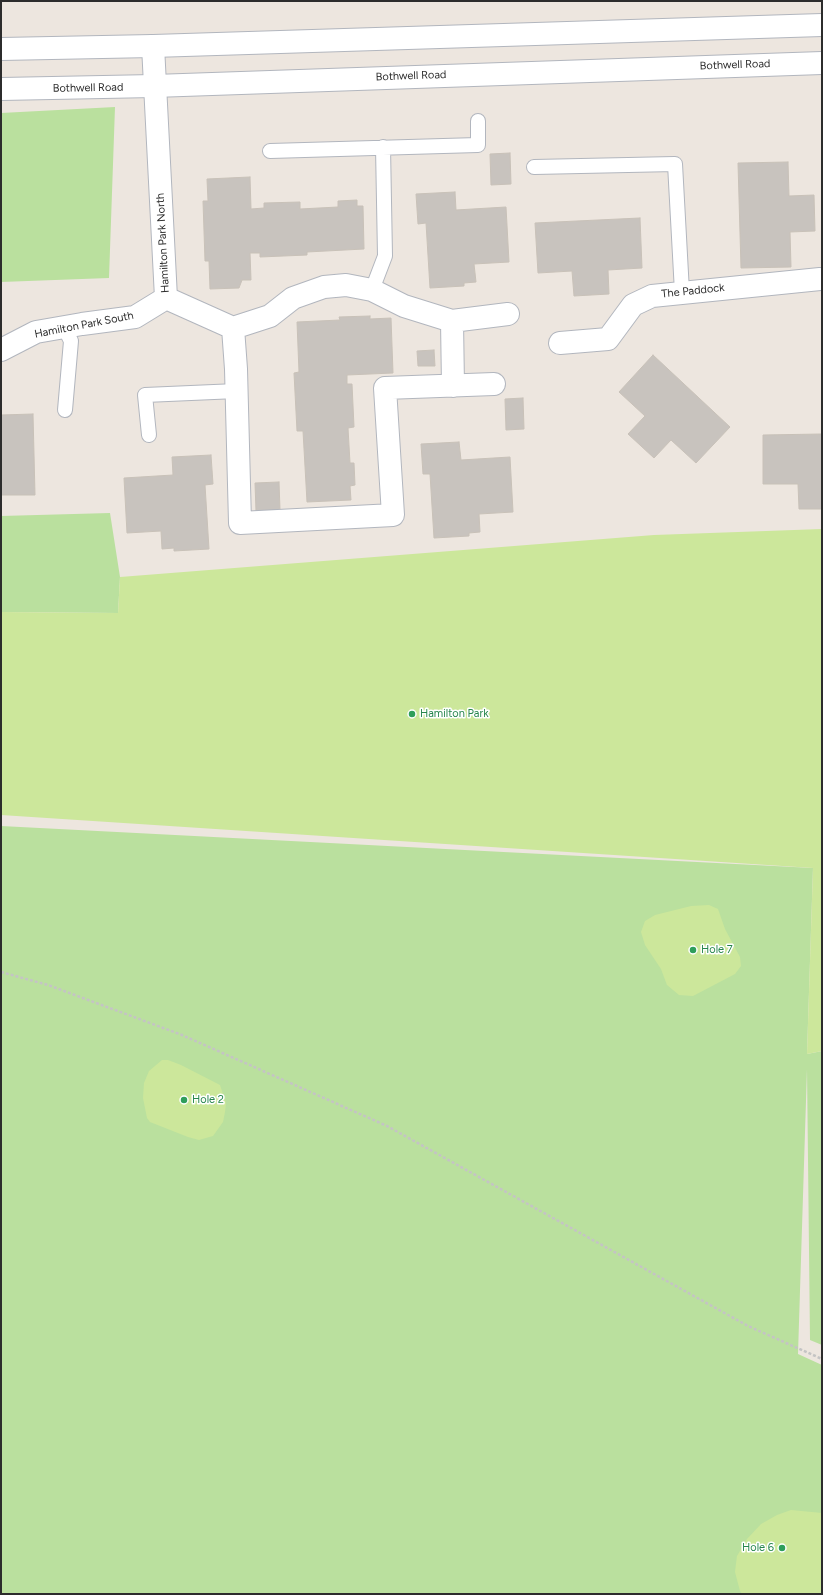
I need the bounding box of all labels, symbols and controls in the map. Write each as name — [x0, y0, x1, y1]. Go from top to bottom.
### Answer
street label: Bothwell Road — [699, 57, 771, 73]
street label: Bothwell Road — [375, 68, 447, 84]
street label: Bothwell Road — [53, 81, 123, 95]
street label: Hamilton Park North — [154, 193, 172, 293]
street label: The Paddock — [661, 281, 725, 301]
street label: Hamilton Park South — [33, 309, 135, 341]
place label: Hamilton Park — [420, 707, 488, 721]
marker: Hamilton Park — [407, 709, 417, 719]
place label: Hole 7 — [701, 943, 733, 957]
marker: Hole 7 — [688, 945, 698, 955]
place label: Hole 2 — [192, 1093, 224, 1107]
marker: Hole 2 — [179, 1095, 189, 1105]
place label: Hole 6 — [742, 1541, 774, 1555]
marker: Hole 6 — [777, 1543, 787, 1553]

